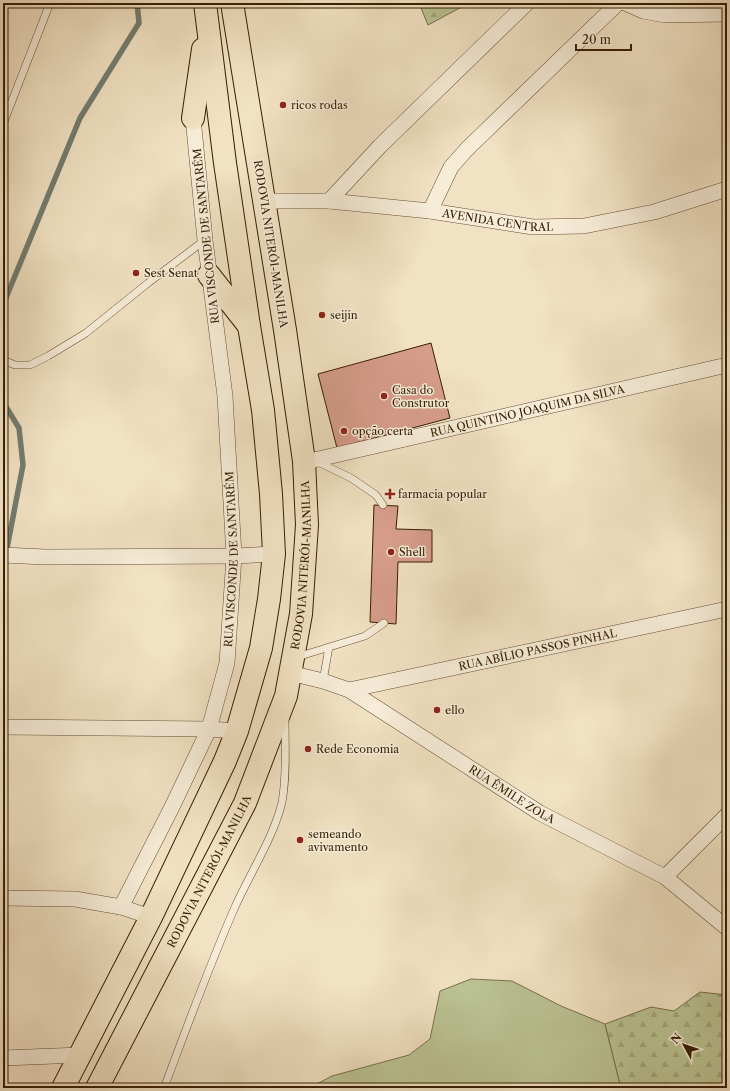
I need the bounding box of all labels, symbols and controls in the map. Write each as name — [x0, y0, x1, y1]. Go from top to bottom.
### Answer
scale bar — [576, 26, 631, 52]
text: 20 m — [582, 32, 611, 47]
place label: ricos rodas — [291, 98, 348, 112]
marker: ricos rodas — [278, 100, 288, 110]
street label: RUA VISCONDE DE SANTARÉM — [190, 148, 222, 324]
street label: RODOVIA NITERÓI-MANILHA — [251, 159, 291, 330]
street label: AVENIDA CENTRAL — [440, 206, 554, 234]
place label: Sest Senat — [144, 266, 198, 280]
marker: Sest Senat — [131, 268, 141, 278]
place label: seijin — [330, 308, 358, 322]
marker: seijin — [317, 310, 327, 320]
street label: RUA QUINTINO JOAQUIM DA SILVA — [429, 382, 627, 440]
place label: Casa do Construtor — [392, 383, 450, 410]
marker: Casa do Construtor — [379, 391, 389, 401]
place label: opção certa — [352, 424, 413, 438]
marker: opção certa — [339, 426, 349, 436]
street label: RUA VISCONDE DE SANTARÉM — [221, 471, 241, 648]
street label: RODOVIA NITERÓI-MANILHA — [288, 479, 314, 651]
place label: farmacia popular — [398, 487, 487, 501]
marker: farmacia popular — [385, 489, 395, 499]
place label: Shell — [399, 545, 426, 559]
marker: Shell — [386, 547, 396, 557]
street label: RUA ABÍLIO PASSOS PINHAL — [457, 626, 619, 673]
place label: ello — [445, 703, 465, 717]
marker: ello — [432, 705, 442, 715]
place label: Rede Economia — [316, 742, 399, 756]
marker: Rede Economia — [303, 744, 313, 754]
street label: RUA ÊMILE ZOLA — [466, 762, 558, 827]
street label: RODOVIA NITERÓI-MANILHA — [164, 792, 255, 950]
place label: semeando avivamento — [308, 827, 368, 854]
marker: semeando avivamento — [295, 835, 305, 845]
north arrow — [664, 1025, 704, 1065]
text: N — [668, 1030, 685, 1047]

